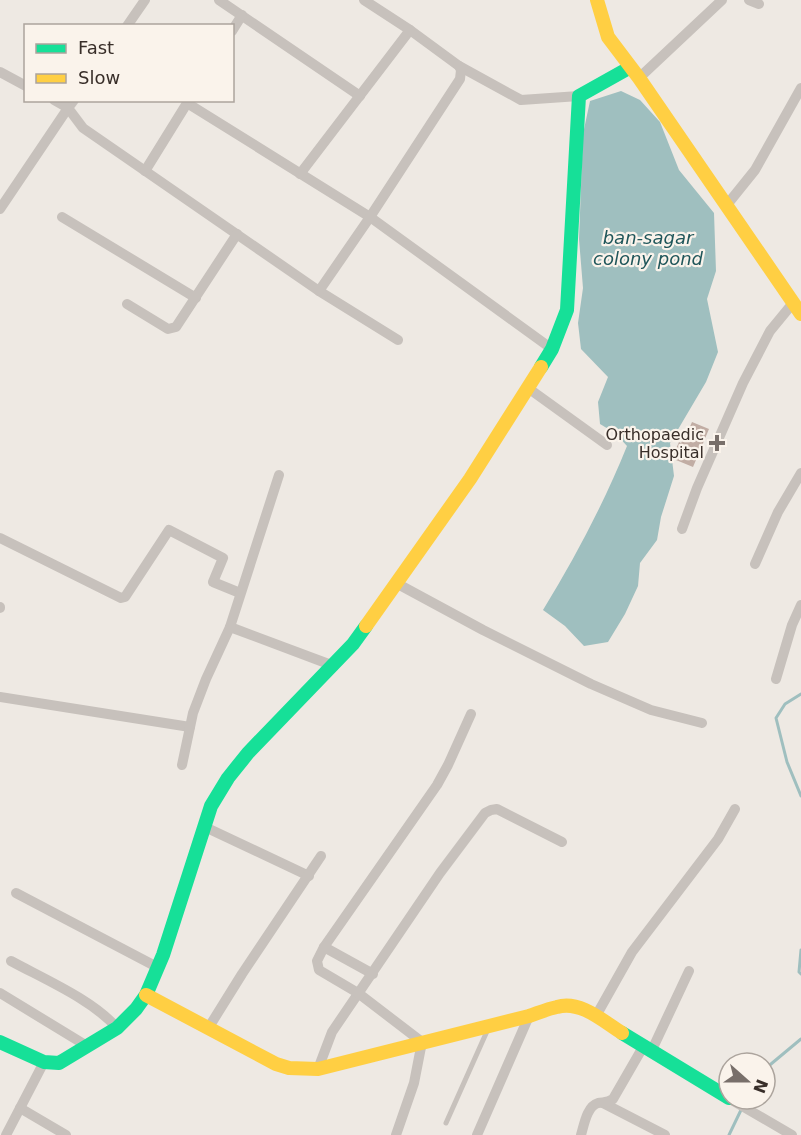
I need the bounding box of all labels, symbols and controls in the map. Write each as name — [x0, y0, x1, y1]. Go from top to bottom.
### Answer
legend — [24, 24, 234, 102]
text: Fast — [78, 37, 114, 58]
text: Slow — [78, 67, 120, 88]
water label: ban-sagar colony pond — [593, 227, 704, 269]
place label: Orthopaedic Hospital — [605, 425, 704, 462]
marker: Orthopaedic Hospital — [708, 434, 726, 452]
north arrow — [717, 1051, 777, 1111]
text: N — [749, 1077, 772, 1096]

